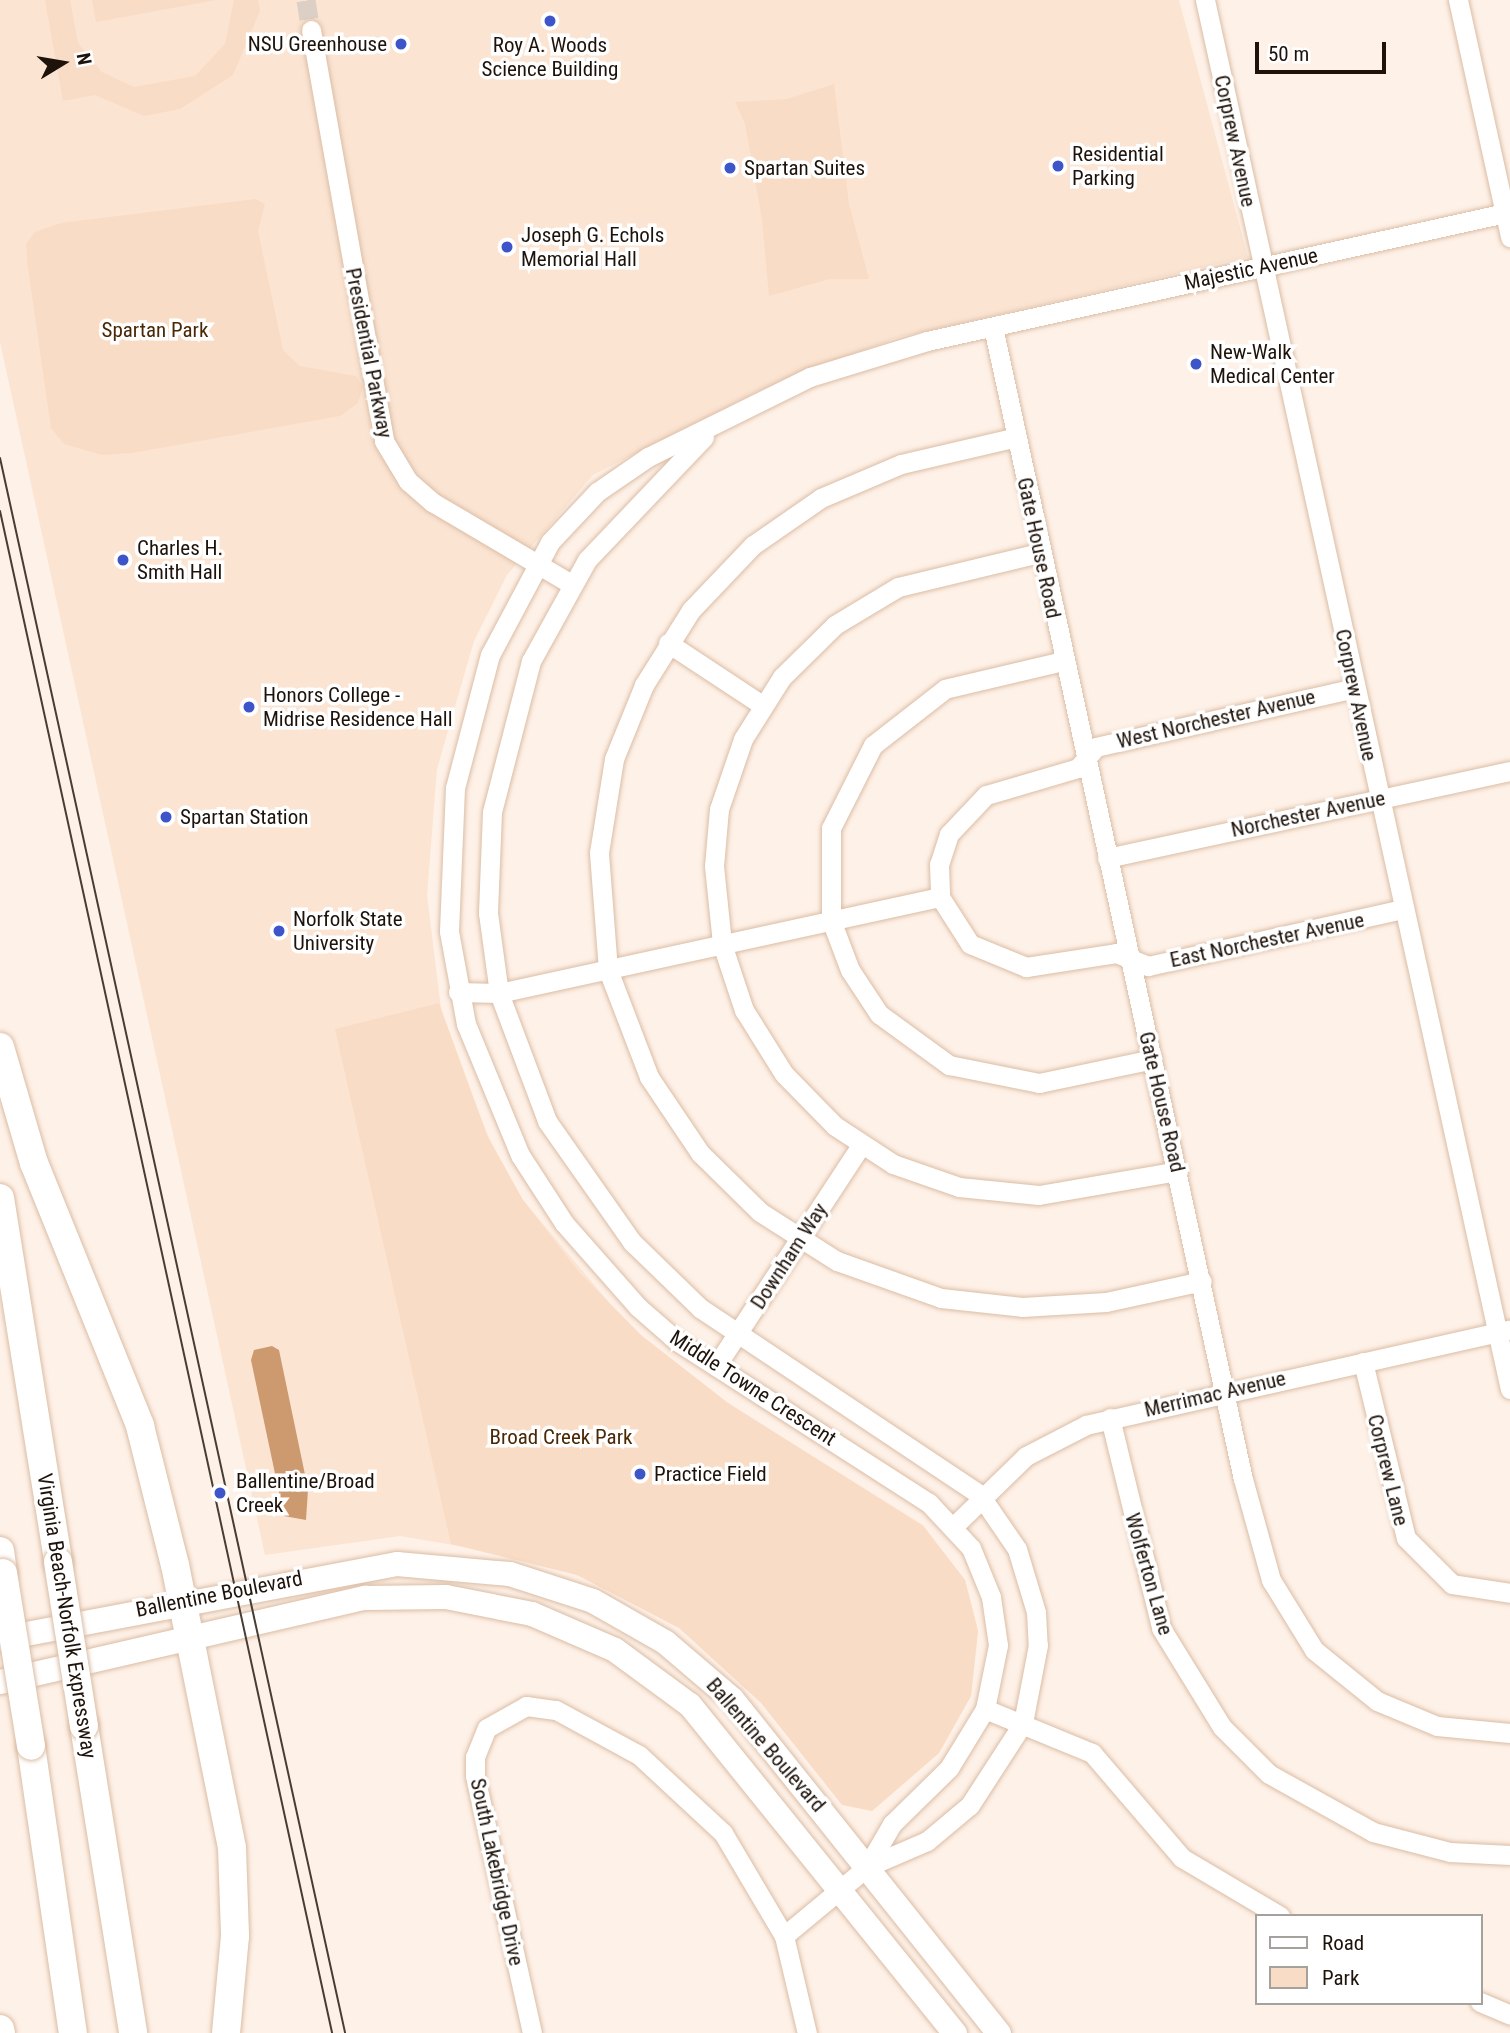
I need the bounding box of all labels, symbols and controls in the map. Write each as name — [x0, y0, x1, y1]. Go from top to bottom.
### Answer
marker: Roy A. Woods Science Building — [542, 13, 558, 29]
north arrow — [28, 28, 98, 98]
scale bar — [1258, 28, 1389, 72]
place label: NSU Greenhouse — [248, 31, 387, 57]
place label: Roy A. Woods Science Building — [482, 32, 618, 82]
marker: NSU Greenhouse — [393, 36, 409, 52]
text: 50 m — [1268, 42, 1309, 66]
text: N — [72, 51, 97, 67]
street label: Corprew Avenue — [1209, 73, 1261, 209]
place label: Residential Parking — [1072, 141, 1164, 191]
place label: Spartan Suites — [744, 155, 865, 181]
marker: Residential Parking — [1050, 158, 1066, 174]
marker: Spartan Suites — [722, 160, 738, 176]
place label: Joseph G. Echols Memorial Hall — [521, 222, 664, 272]
marker: Joseph G. Echols Memorial Hall — [499, 239, 515, 255]
street label: Majestic Avenue — [1182, 243, 1320, 295]
street label: Presidential Parkway — [340, 266, 398, 440]
park label: Spartan Park — [102, 317, 208, 343]
place label: New-Walk Medical Center — [1210, 339, 1335, 389]
marker: New-Walk Medical Center — [1188, 356, 1204, 372]
street label: Gate House Road — [1012, 475, 1066, 621]
place label: Charles H. Smith Hall — [137, 535, 223, 585]
marker: Charles H. Smith Hall — [115, 552, 131, 568]
street label: Corprew Avenue — [1330, 627, 1382, 763]
place label: Honors College - Midrise Residence Hall — [263, 682, 452, 732]
street label: West Norchester Avenue — [1114, 684, 1318, 754]
marker: Honors College - Midrise Residence Hall — [241, 699, 257, 715]
street label: Norchester Avenue — [1229, 785, 1387, 843]
place label: Spartan Station — [180, 804, 308, 830]
marker: Spartan Station — [158, 809, 174, 825]
place label: Norfolk State University — [293, 906, 403, 956]
street label: East Norchester Avenue — [1168, 907, 1366, 973]
marker: Norfolk State University — [271, 923, 287, 939]
street label: Gate House Road — [1134, 1029, 1190, 1175]
street label: Downham Way — [745, 1198, 833, 1314]
street label: Middle Towne Crescent — [665, 1325, 841, 1451]
street label: Merrimac Avenue — [1142, 1366, 1288, 1422]
street label: Corprew Lane — [1362, 1412, 1414, 1528]
park label: Broad Creek Park — [489, 1424, 633, 1450]
place label: Practice Field — [654, 1461, 767, 1487]
marker: Practice Field — [632, 1466, 648, 1482]
place label: Ballentine/Broad Creek — [236, 1468, 375, 1518]
street label: Virginia Beach-Norfolk Expressway — [32, 1472, 102, 1760]
marker: Ballentine/Broad Creek — [210, 1483, 230, 1503]
street label: Wolferton Lane — [1120, 1510, 1178, 1638]
street label: Ballentine Boulevard — [134, 1565, 304, 1623]
street label: Ballentine Boulevard — [701, 1673, 831, 1817]
street label: South Lakebridge Drive — [465, 1776, 529, 1968]
legend — [1254, 1914, 1482, 2005]
text: Road — [1322, 1931, 1364, 1955]
text: Park — [1322, 1966, 1359, 1990]

